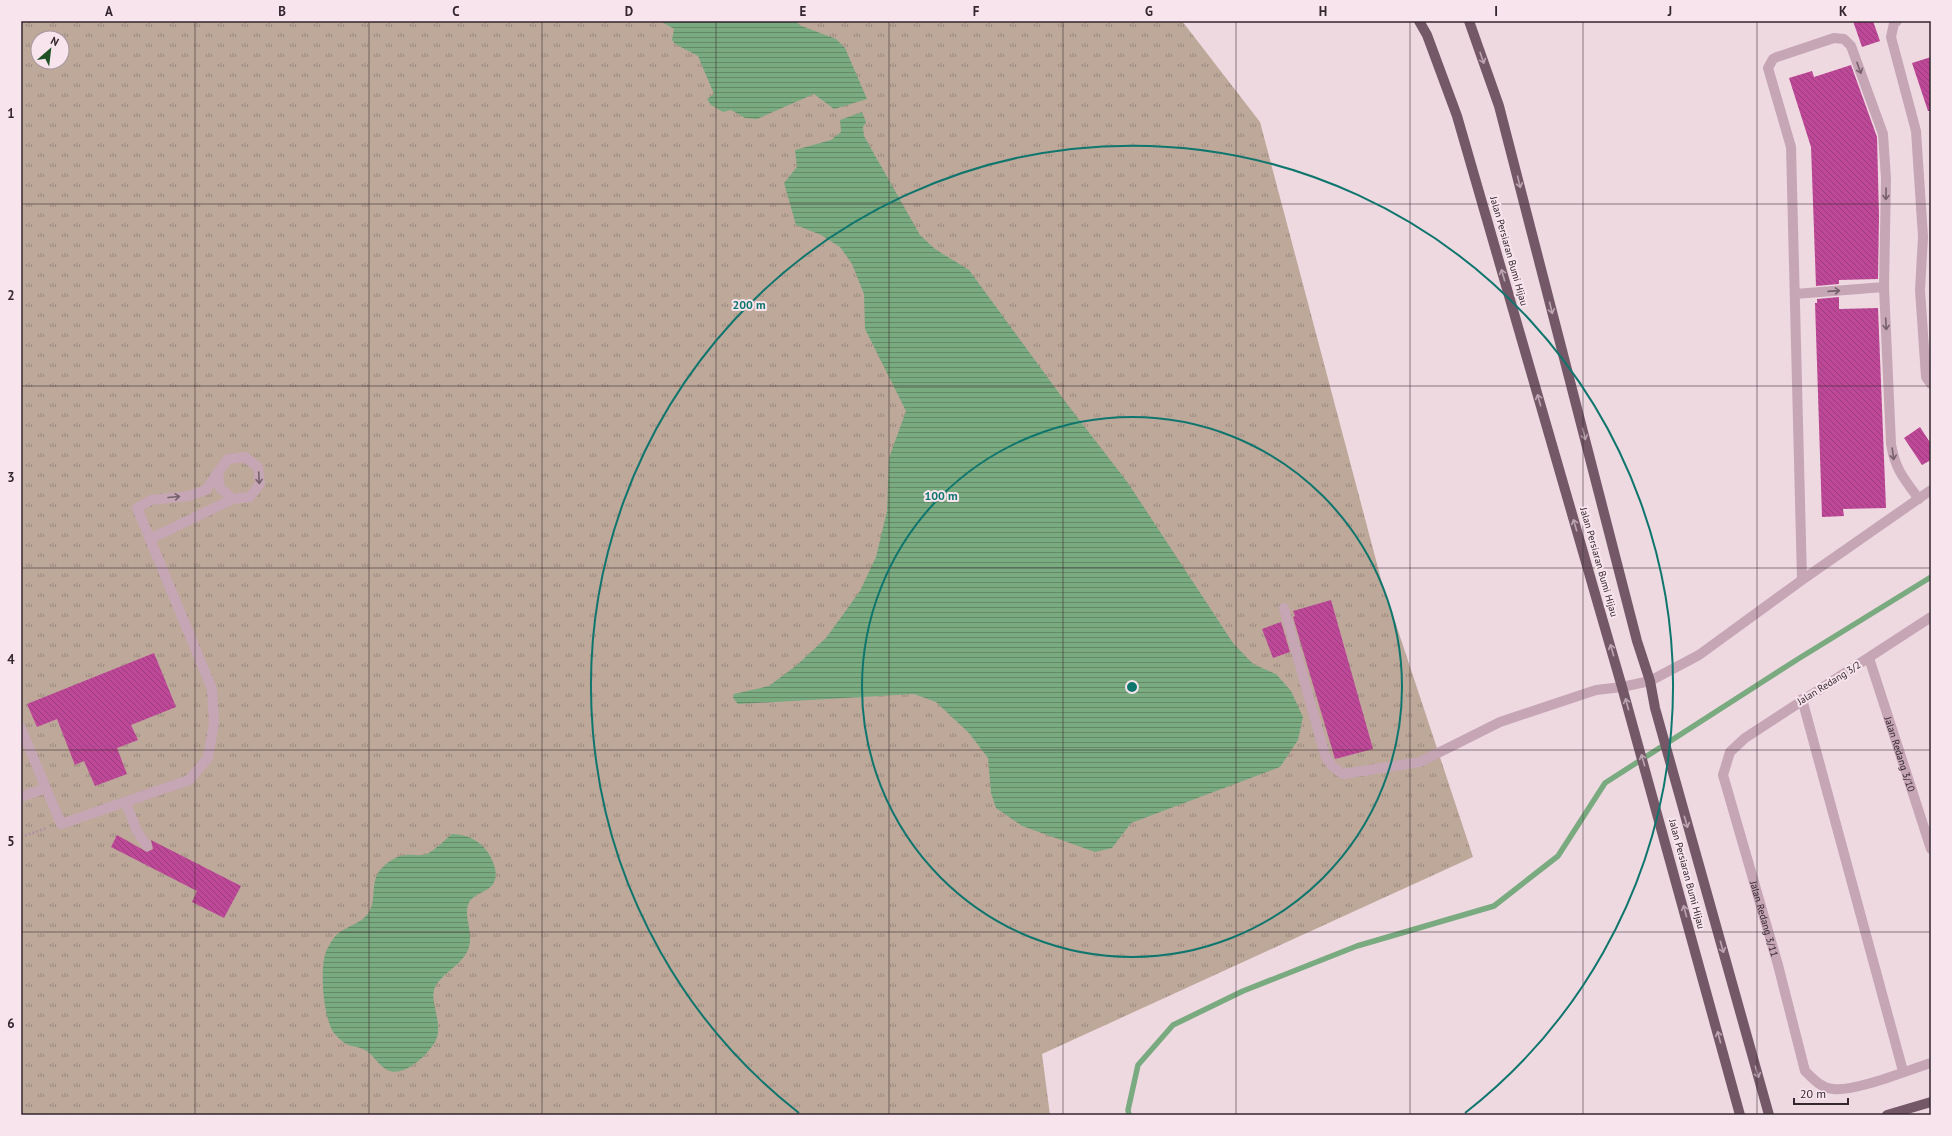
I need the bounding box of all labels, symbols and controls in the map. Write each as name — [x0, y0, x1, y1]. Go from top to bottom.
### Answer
text: A — [105, 3, 113, 20]
text: B — [278, 3, 286, 20]
text: C — [452, 3, 460, 20]
text: D — [625, 3, 633, 20]
text: E — [800, 3, 807, 20]
text: F — [973, 3, 980, 20]
text: G — [1145, 3, 1153, 20]
text: H — [1319, 3, 1327, 20]
text: I — [1494, 3, 1498, 20]
text: J — [1667, 3, 1672, 20]
text: K — [1839, 3, 1847, 20]
north arrow — [30, 30, 70, 70]
text: N — [48, 33, 61, 49]
one-way arrow — [1479, 51, 1487, 63]
one-way arrow — [1855, 62, 1863, 74]
text: 1 — [7, 105, 15, 122]
one-way arrow — [1516, 176, 1523, 189]
one-way arrow — [1882, 187, 1890, 200]
street label: Jalan Persiaran Bumi Hijau — [1487, 194, 1531, 307]
one-way arrow — [1499, 269, 1506, 282]
text: 2 — [7, 287, 15, 304]
one-way arrow — [1827, 288, 1840, 295]
text: 200 m — [732, 297, 766, 312]
one-way arrow — [1548, 302, 1556, 315]
one-way arrow — [1882, 317, 1890, 330]
one-way arrow — [1535, 394, 1542, 407]
one-way arrow — [1580, 427, 1588, 440]
one-way arrow — [1889, 447, 1897, 460]
text: 3 — [7, 469, 15, 486]
one-way arrow — [255, 471, 263, 484]
text: 100 m — [924, 488, 958, 503]
one-way arrow — [167, 493, 180, 500]
street label: Jalan Persiaran Bumi Hijau — [1577, 505, 1621, 618]
one-way arrow — [1571, 518, 1579, 531]
one-way arrow — [1608, 643, 1615, 656]
text: 4 — [7, 651, 15, 668]
street label: Jalan Redang 3/2 — [1794, 658, 1863, 708]
centre of rings — [1125, 680, 1139, 694]
one-way arrow — [1623, 698, 1630, 711]
street label: Jalan Redang 3/10 — [1882, 714, 1919, 794]
one-way arrow — [1639, 753, 1646, 766]
one-way arrow — [1683, 815, 1690, 828]
street label: Jalan Persiaran Bumi Hijau — [1666, 817, 1708, 930]
text: 5 — [7, 833, 15, 850]
street label: Jalan Redang 3/11 — [1747, 878, 1782, 958]
one-way arrow — [1680, 905, 1688, 918]
one-way arrow — [1719, 940, 1726, 953]
text: 6 — [7, 1015, 15, 1032]
one-way arrow — [1715, 1031, 1722, 1044]
one-way arrow — [1754, 1066, 1761, 1079]
scale bar — [1794, 1080, 1848, 1106]
text: 20 m — [1800, 1086, 1826, 1101]

